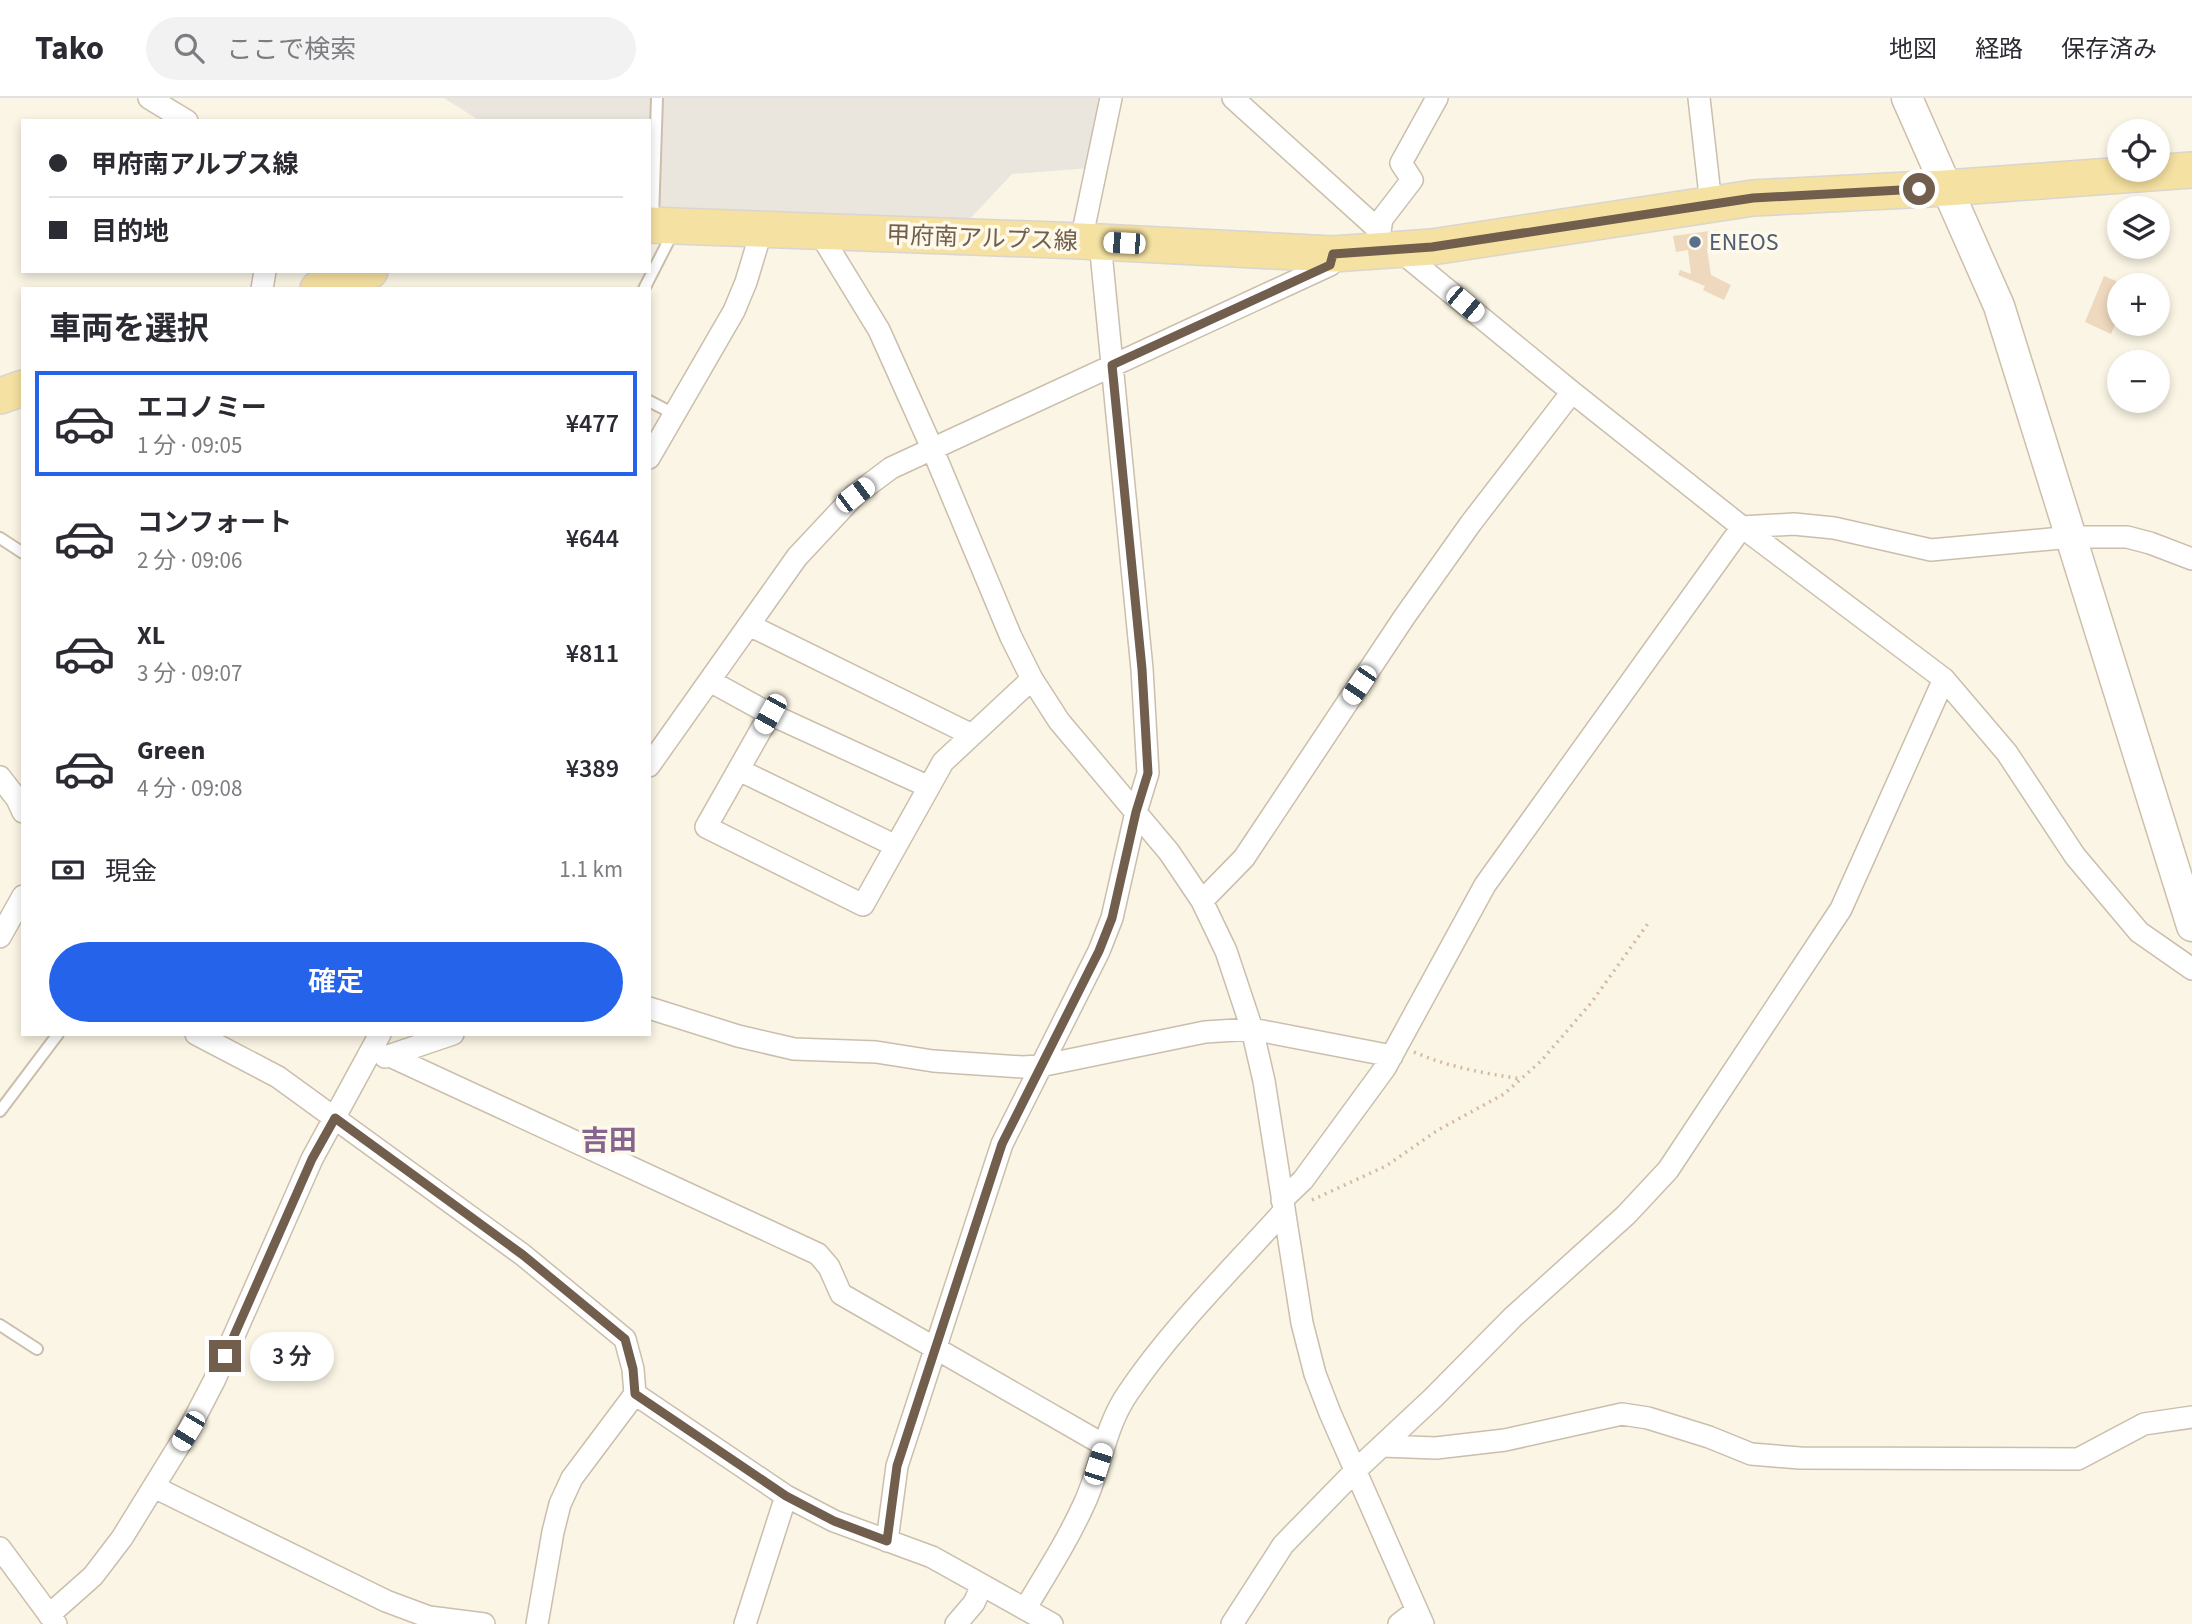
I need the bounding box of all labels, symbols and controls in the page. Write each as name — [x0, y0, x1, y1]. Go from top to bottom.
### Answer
search box — [146, 17, 636, 80]
text: Tako — [35, 25, 104, 72]
icon: search — [170, 29, 208, 67]
text: ここで検索 — [226, 31, 356, 68]
text: 地図 — [1889, 32, 1937, 67]
text: 経路 — [1975, 32, 2023, 67]
text: 保存済み — [2061, 32, 2157, 67]
map controls — [2107, 119, 2170, 413]
button: locate — [2107, 119, 2170, 182]
text: 甲府南アルプス線 — [91, 146, 299, 183]
route start — [1903, 173, 1935, 205]
button: layers — [2107, 196, 2170, 259]
text: 目的地 — [91, 213, 169, 250]
street label: 甲府南アルプス線 — [886, 218, 1078, 259]
place label: ENEOS — [1709, 225, 1779, 260]
car — [1103, 231, 1146, 255]
marker: ENEOS — [1687, 234, 1703, 250]
button: + — [2107, 273, 2170, 336]
car — [1443, 282, 1488, 326]
text: 車両を選択 — [49, 306, 209, 352]
button: − — [2107, 350, 2170, 413]
text: エコノミー — [137, 389, 267, 426]
icon: car — [53, 392, 116, 455]
text: ¥477 — [566, 405, 619, 442]
text: 1 分 · 09:05 — [137, 429, 242, 462]
car — [832, 474, 879, 516]
text: コンフォート — [137, 504, 292, 541]
icon: car — [53, 507, 116, 570]
text: ¥644 — [566, 520, 619, 557]
text: 2 分 · 09:06 — [137, 544, 242, 577]
text: XL — [137, 617, 165, 654]
icon: car — [53, 622, 116, 685]
text: ¥811 — [566, 635, 619, 672]
text: 3 分 · 09:07 — [137, 657, 242, 690]
car — [1339, 662, 1380, 708]
car — [751, 691, 790, 737]
text: Green — [137, 732, 205, 769]
icon: car — [53, 737, 116, 800]
text: ¥389 — [566, 750, 619, 787]
text: 4 分 · 09:08 — [137, 772, 242, 805]
icon: cash — [49, 851, 87, 889]
text: 現金 — [105, 853, 157, 890]
text: 1.1 km — [559, 853, 623, 886]
button: 確定 — [49, 942, 623, 1022]
district label: 吉田 — [581, 1121, 637, 1161]
callout: 3 分 — [250, 1332, 334, 1380]
route end — [209, 1340, 241, 1372]
text: 3 分 — [272, 1340, 312, 1373]
car — [169, 1408, 208, 1454]
car — [1082, 1441, 1115, 1487]

